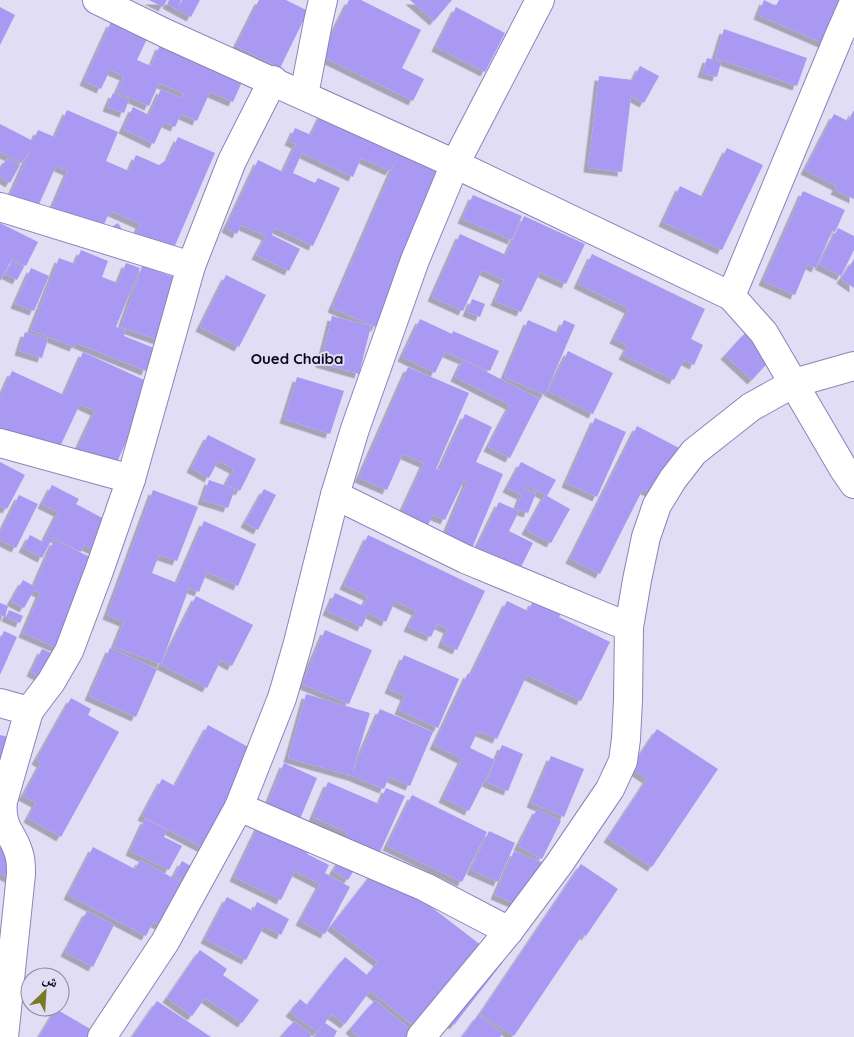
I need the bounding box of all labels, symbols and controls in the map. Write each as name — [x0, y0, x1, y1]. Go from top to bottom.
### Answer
district label: Oued Chaiba — [251, 349, 343, 368]
north arrow — [20, 967, 70, 1017]
text: ش — [40, 969, 61, 992]

